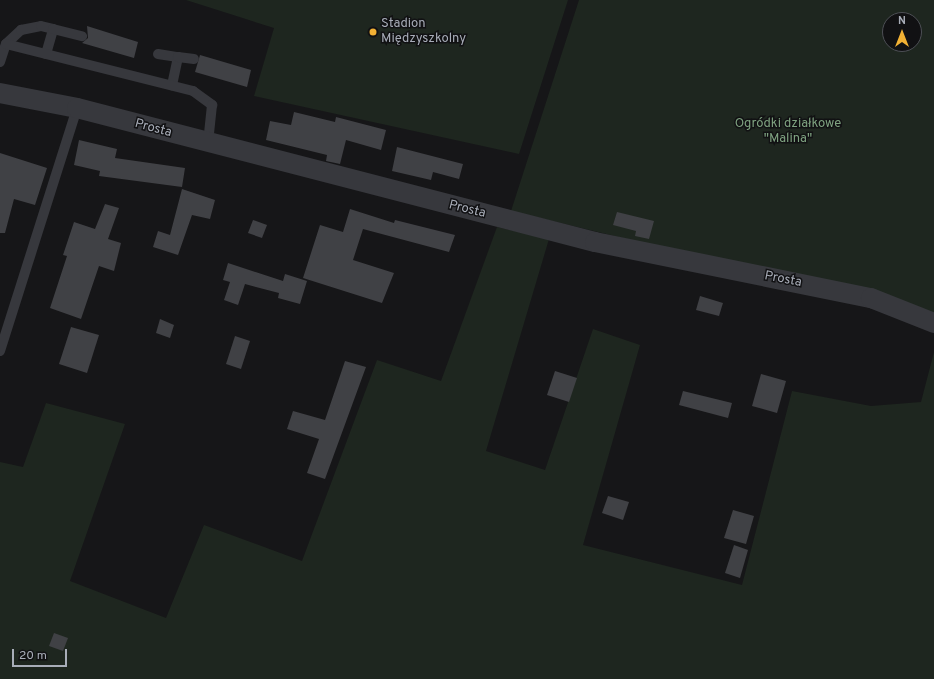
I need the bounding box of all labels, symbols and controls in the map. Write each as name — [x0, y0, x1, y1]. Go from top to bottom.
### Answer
north arrow — [882, 12, 922, 52]
text: N — [898, 14, 906, 28]
place label: Stadion Międzyszkolny — [381, 17, 466, 48]
marker: Stadion Międzyszkolny — [368, 27, 378, 37]
street label: Prosta — [133, 117, 173, 141]
park label: Ogródki działkowe "Malina" — [735, 117, 841, 148]
street label: Prosta — [447, 198, 487, 222]
street label: Prosta — [763, 269, 803, 291]
scale bar — [14, 641, 69, 667]
text: 20 m — [19, 648, 47, 664]

